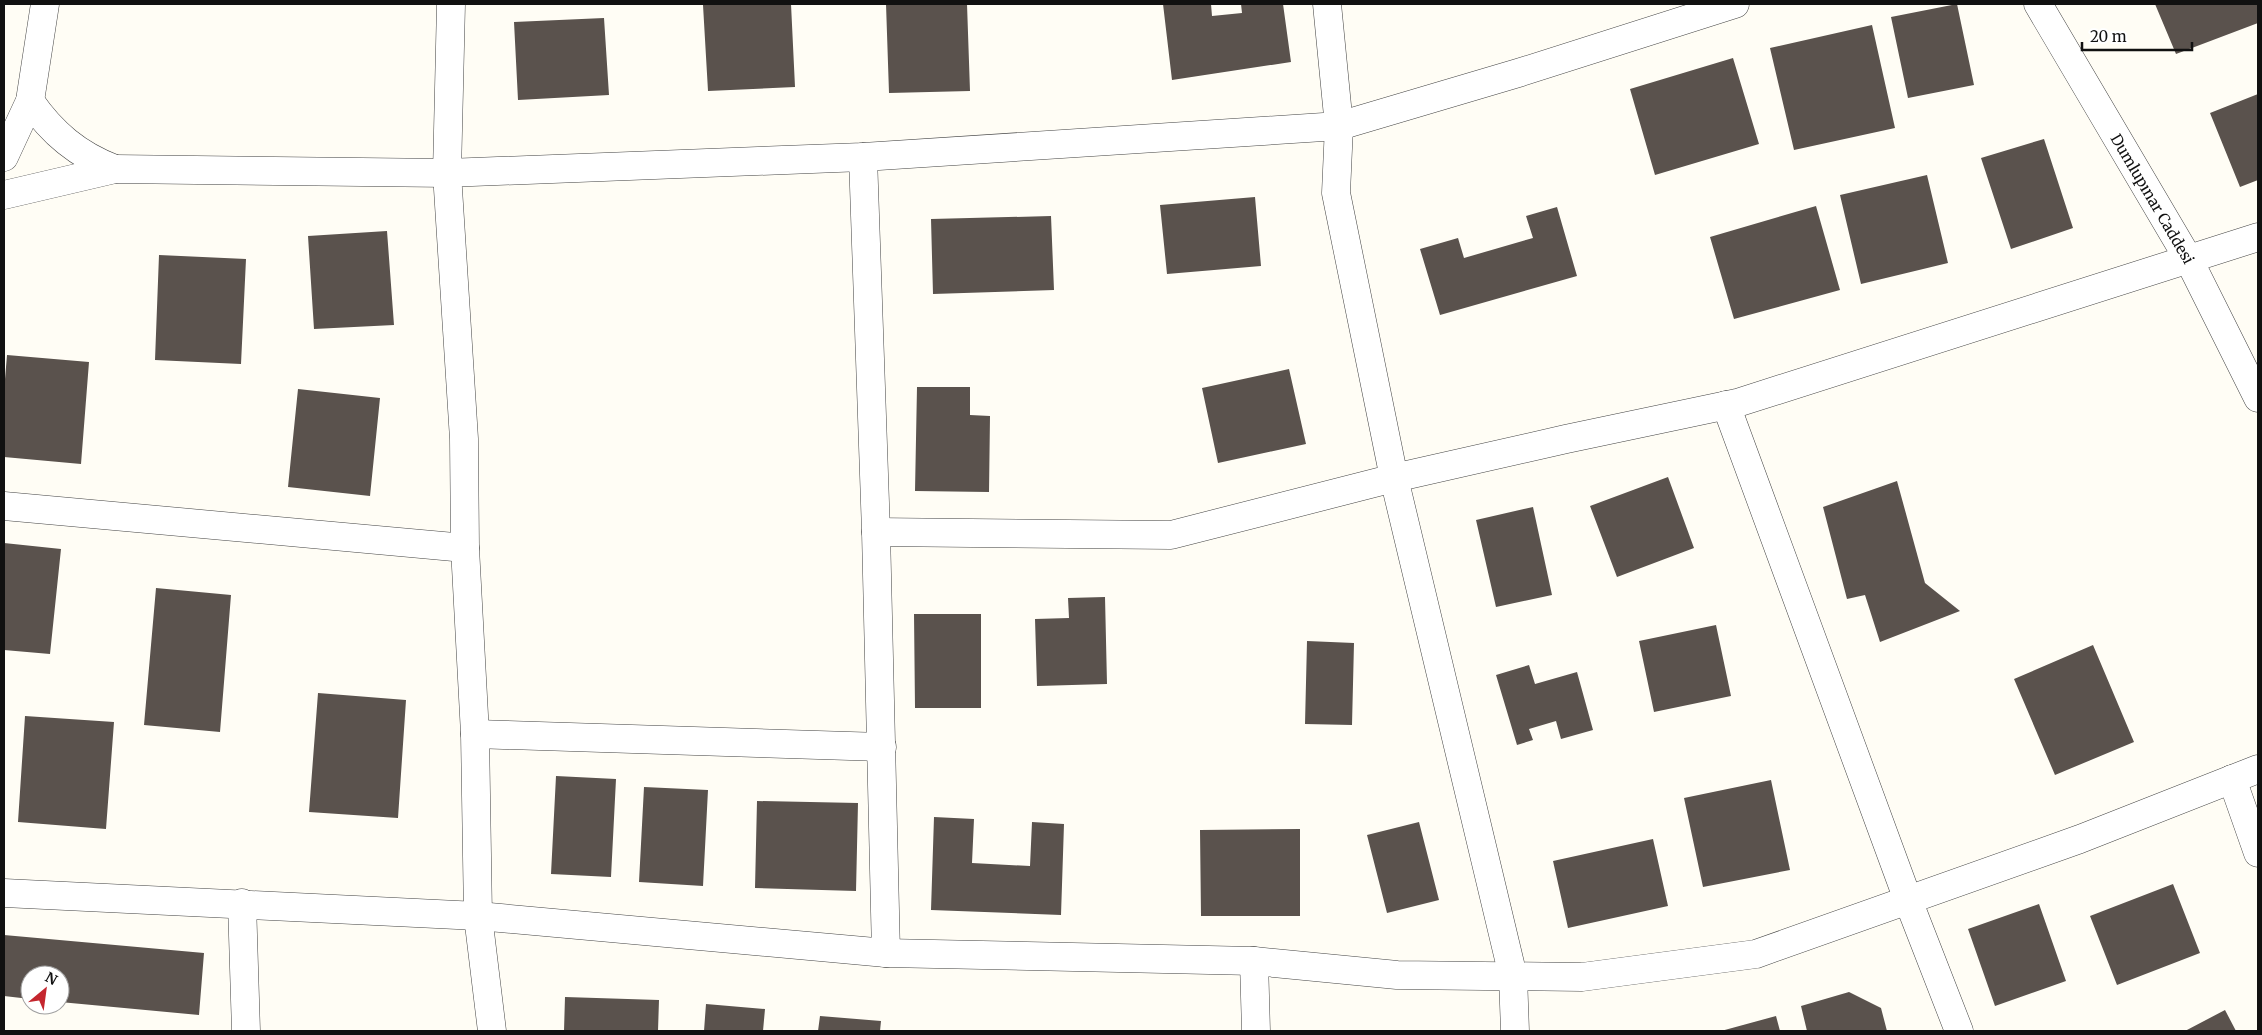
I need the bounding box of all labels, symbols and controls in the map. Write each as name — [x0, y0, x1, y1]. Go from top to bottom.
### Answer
scale bar — [2082, 20, 2192, 52]
text: 20 m — [2090, 27, 2127, 46]
street label: Dumlupınar Caddesi — [2107, 130, 2199, 267]
north arrow — [20, 965, 70, 1015]
text: N — [42, 968, 61, 989]

